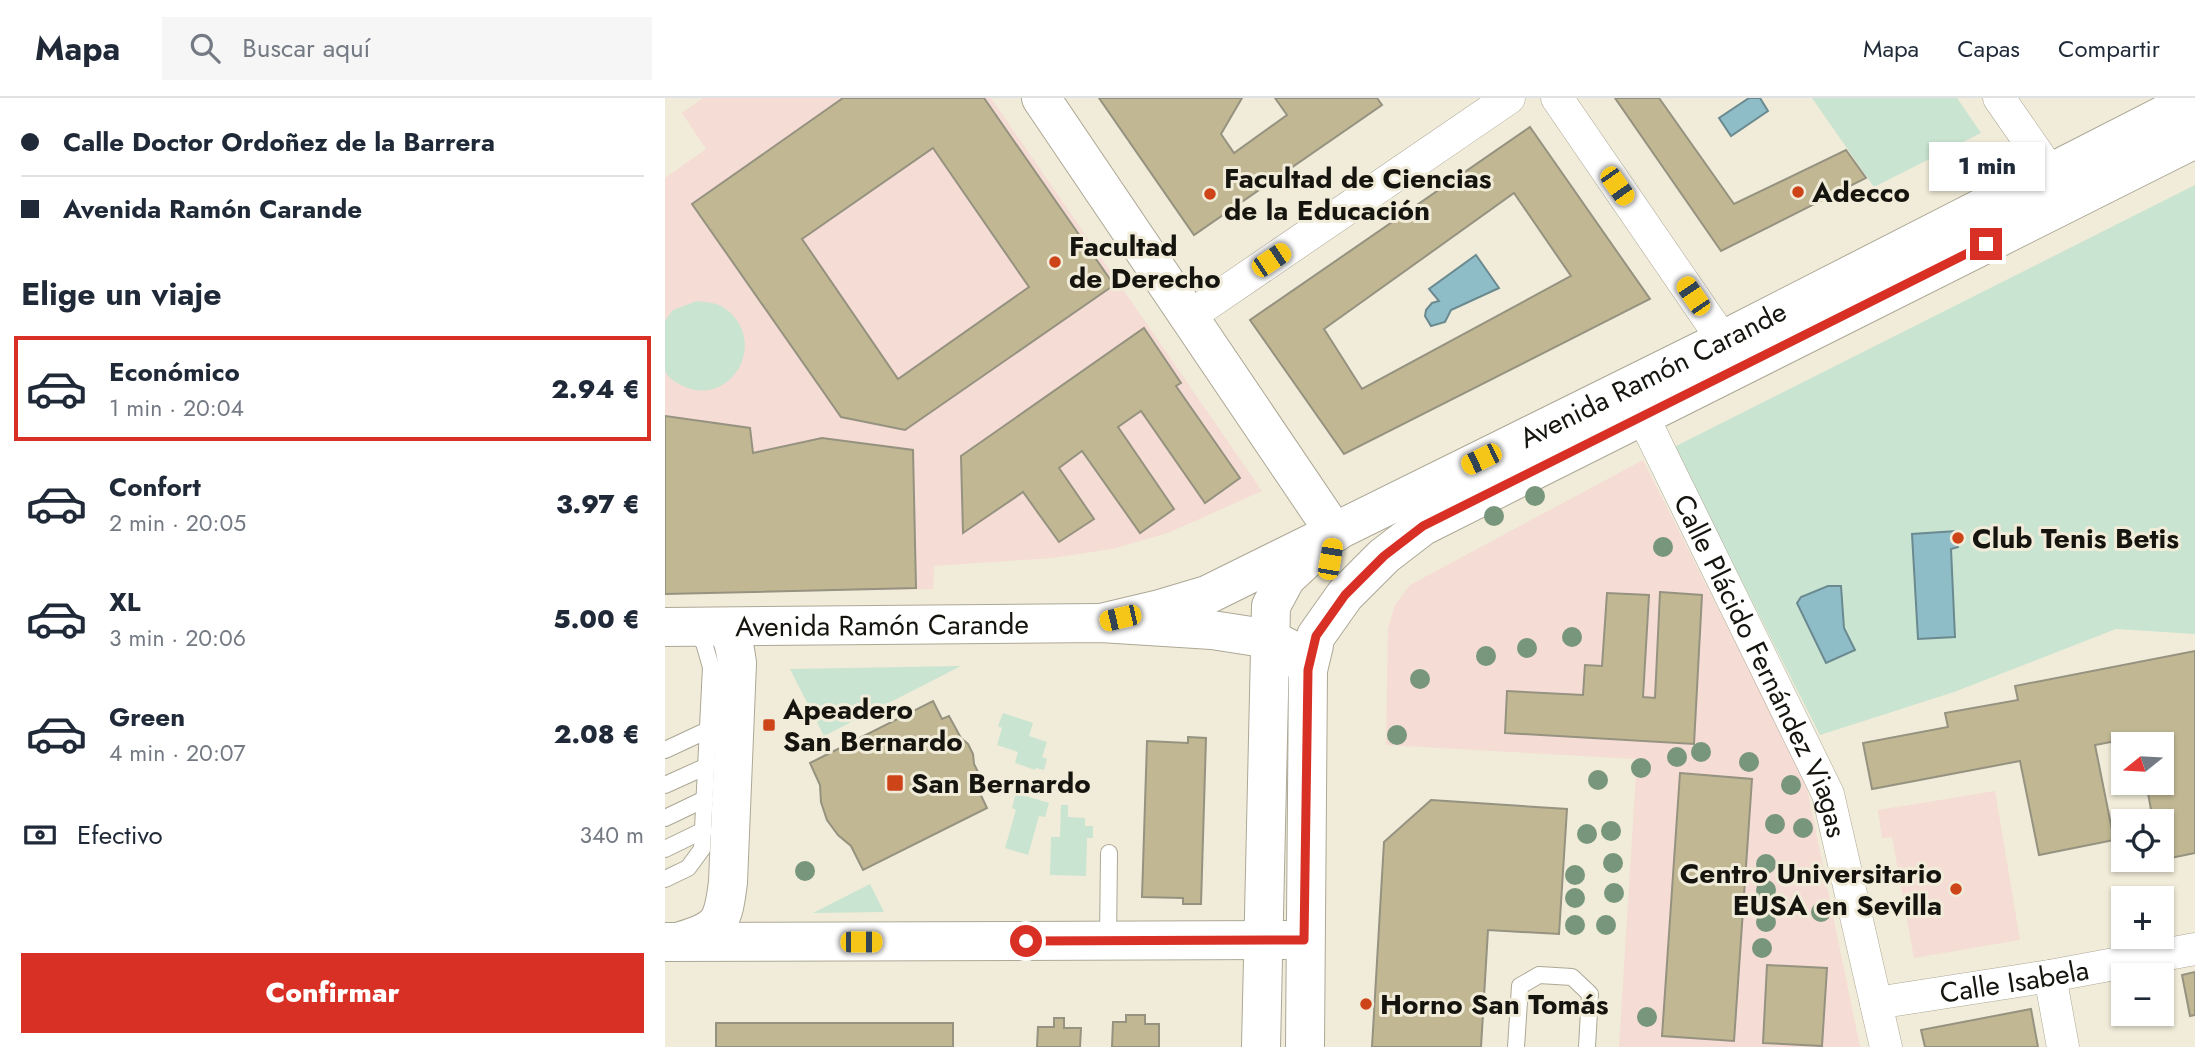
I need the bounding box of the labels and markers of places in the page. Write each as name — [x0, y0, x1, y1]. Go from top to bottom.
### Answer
place label: Facultad de Ciencias de la Educación — [1224, 158, 1492, 231]
place label: Adecco — [1811, 172, 1910, 213]
marker: Adecco — [1790, 184, 1806, 200]
marker: Facultad de Ciencias de la Educación — [1202, 186, 1218, 202]
place label: Facultad de Derecho — [1069, 226, 1221, 299]
marker: Facultad de Derecho — [1047, 254, 1063, 270]
place label: Club Tenis Betis — [1972, 518, 2179, 559]
marker: Club Tenis Betis — [1950, 530, 1966, 546]
place label: Apeadero San Bernardo — [782, 689, 963, 762]
marker: Apeadero San Bernardo — [761, 717, 777, 733]
place label: San Bernardo — [911, 763, 1091, 804]
marker: San Bernardo — [885, 773, 905, 793]
place label: Centro Universitario EUSA en Sevilla — [1680, 853, 1942, 926]
marker: Centro Universitario EUSA en Sevilla — [1948, 881, 1964, 897]
place label: Horno San Tomás — [1380, 984, 1609, 1025]
marker: Horno San Tomás — [1358, 996, 1374, 1012]

